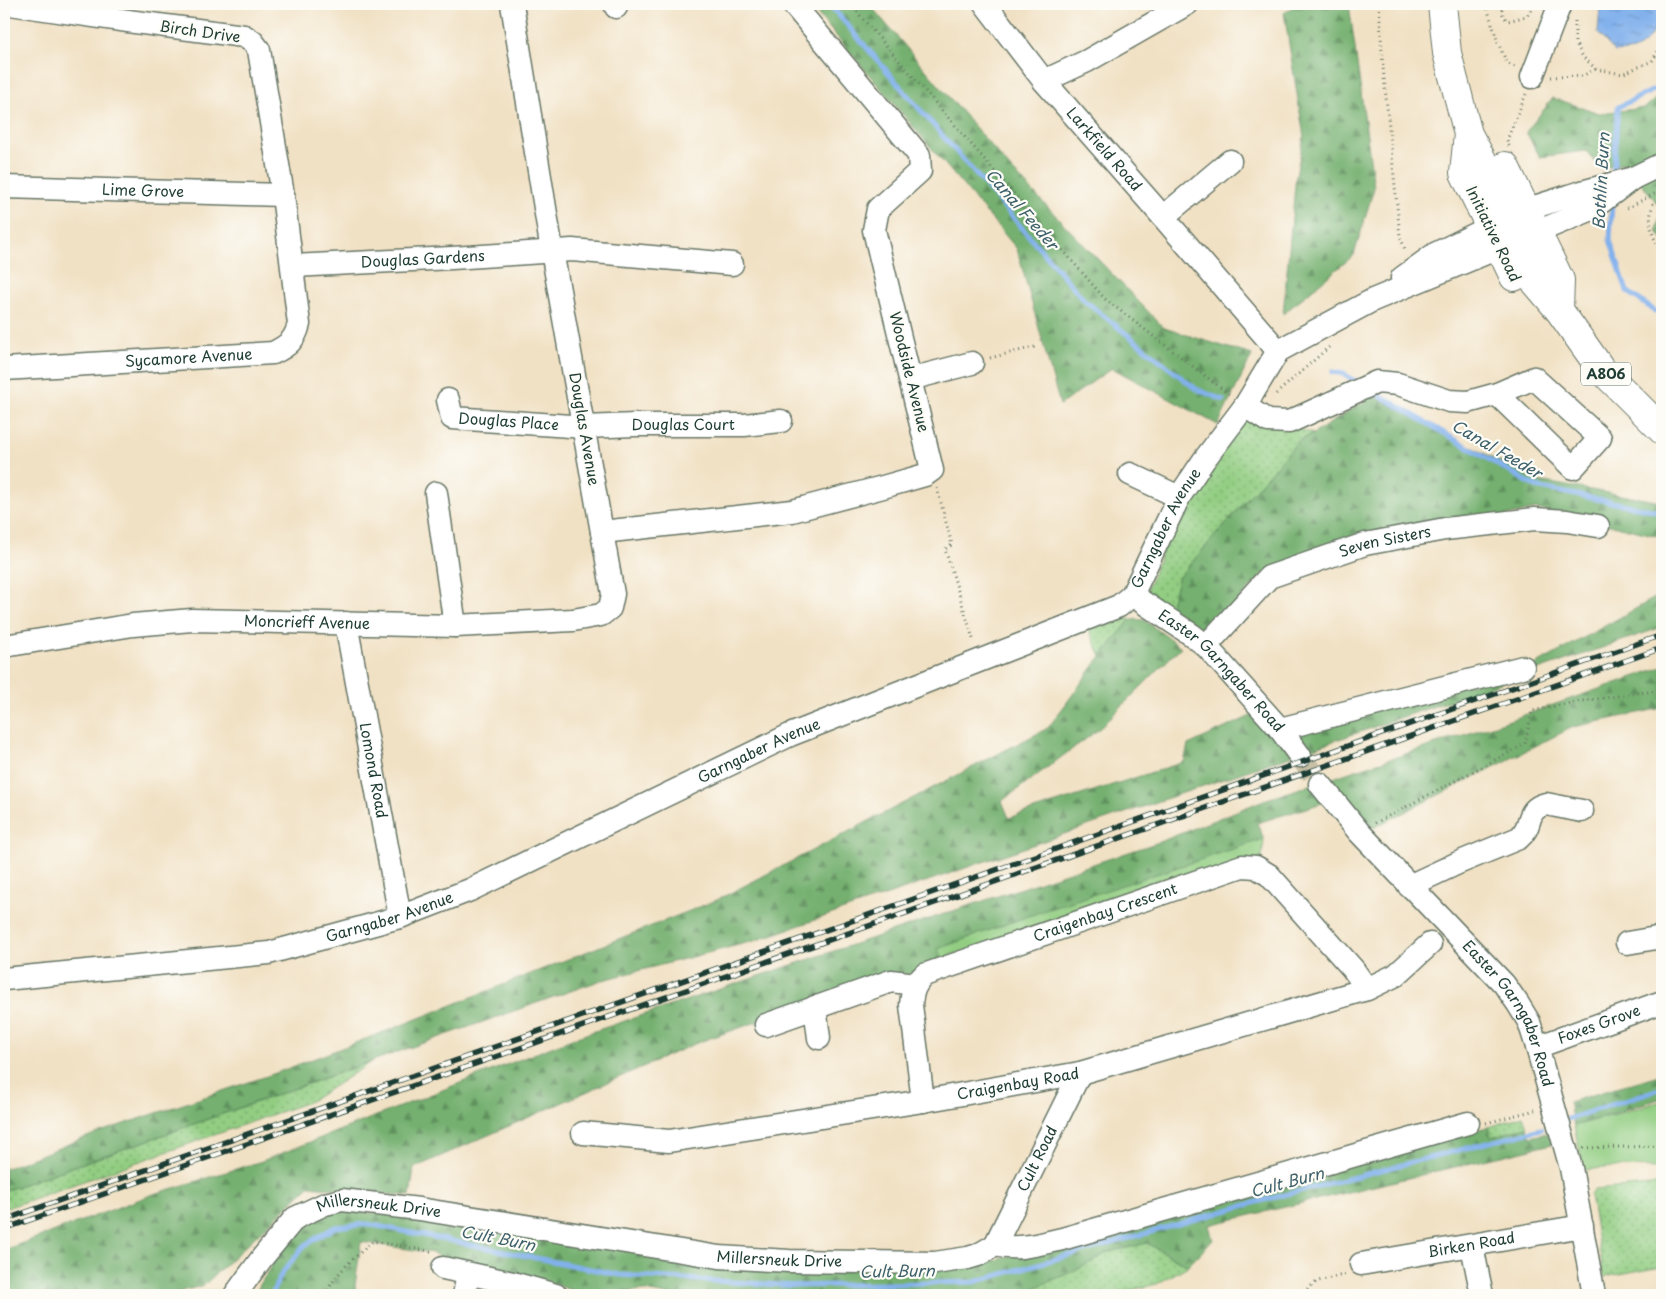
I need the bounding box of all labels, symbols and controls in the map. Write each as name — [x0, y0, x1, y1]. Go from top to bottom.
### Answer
street label: Birch Drive — [158, 13, 242, 48]
street label: Larkfield Road — [1062, 101, 1148, 196]
water label: Bothlin Burn — [1585, 131, 1615, 230]
water label: Canal Feeder — [981, 162, 1067, 256]
street label: Lime Grove — [102, 177, 184, 202]
street label: Initiative Road — [1461, 181, 1528, 285]
street label: Douglas Gardens — [360, 243, 486, 273]
street label: Woodside Avenue — [884, 309, 937, 434]
street label: Sycamore Avenue — [124, 341, 253, 372]
road number: A806 — [1581, 362, 1631, 386]
street label: Douglas Avenue — [564, 370, 607, 487]
street label: Douglas Place — [458, 405, 559, 435]
street label: Douglas Court — [632, 412, 735, 435]
water label: Canal Feeder — [1448, 413, 1549, 485]
street label: Garngaber Avenue — [1124, 463, 1206, 592]
street label: Seven Sisters — [1335, 519, 1433, 562]
street label: Easter Garngaber Road — [1154, 603, 1291, 737]
street label: Moncrieff Avenue — [244, 608, 370, 634]
street label: Garngaber Avenue — [693, 711, 823, 788]
street label: Lomond Road — [355, 721, 395, 820]
street label: Craigenbay Crescent — [1030, 876, 1180, 947]
street label: Garngaber Avenue — [323, 885, 456, 947]
street label: Easter Garngaber Road — [1458, 934, 1561, 1089]
street label: Foxes Grove — [1554, 998, 1643, 1049]
street label: Craigenbay Road — [955, 1060, 1081, 1105]
street label: Cult Road — [1010, 1121, 1062, 1195]
water label: Cult Burn — [1247, 1159, 1327, 1202]
street label: Millersneuk Drive — [312, 1187, 443, 1222]
water label: Cult Burn — [459, 1218, 538, 1256]
street label: Birken Road — [1426, 1225, 1516, 1262]
street label: Millersneuk Drive — [716, 1244, 842, 1272]
water label: Cult Burn — [859, 1257, 936, 1283]

